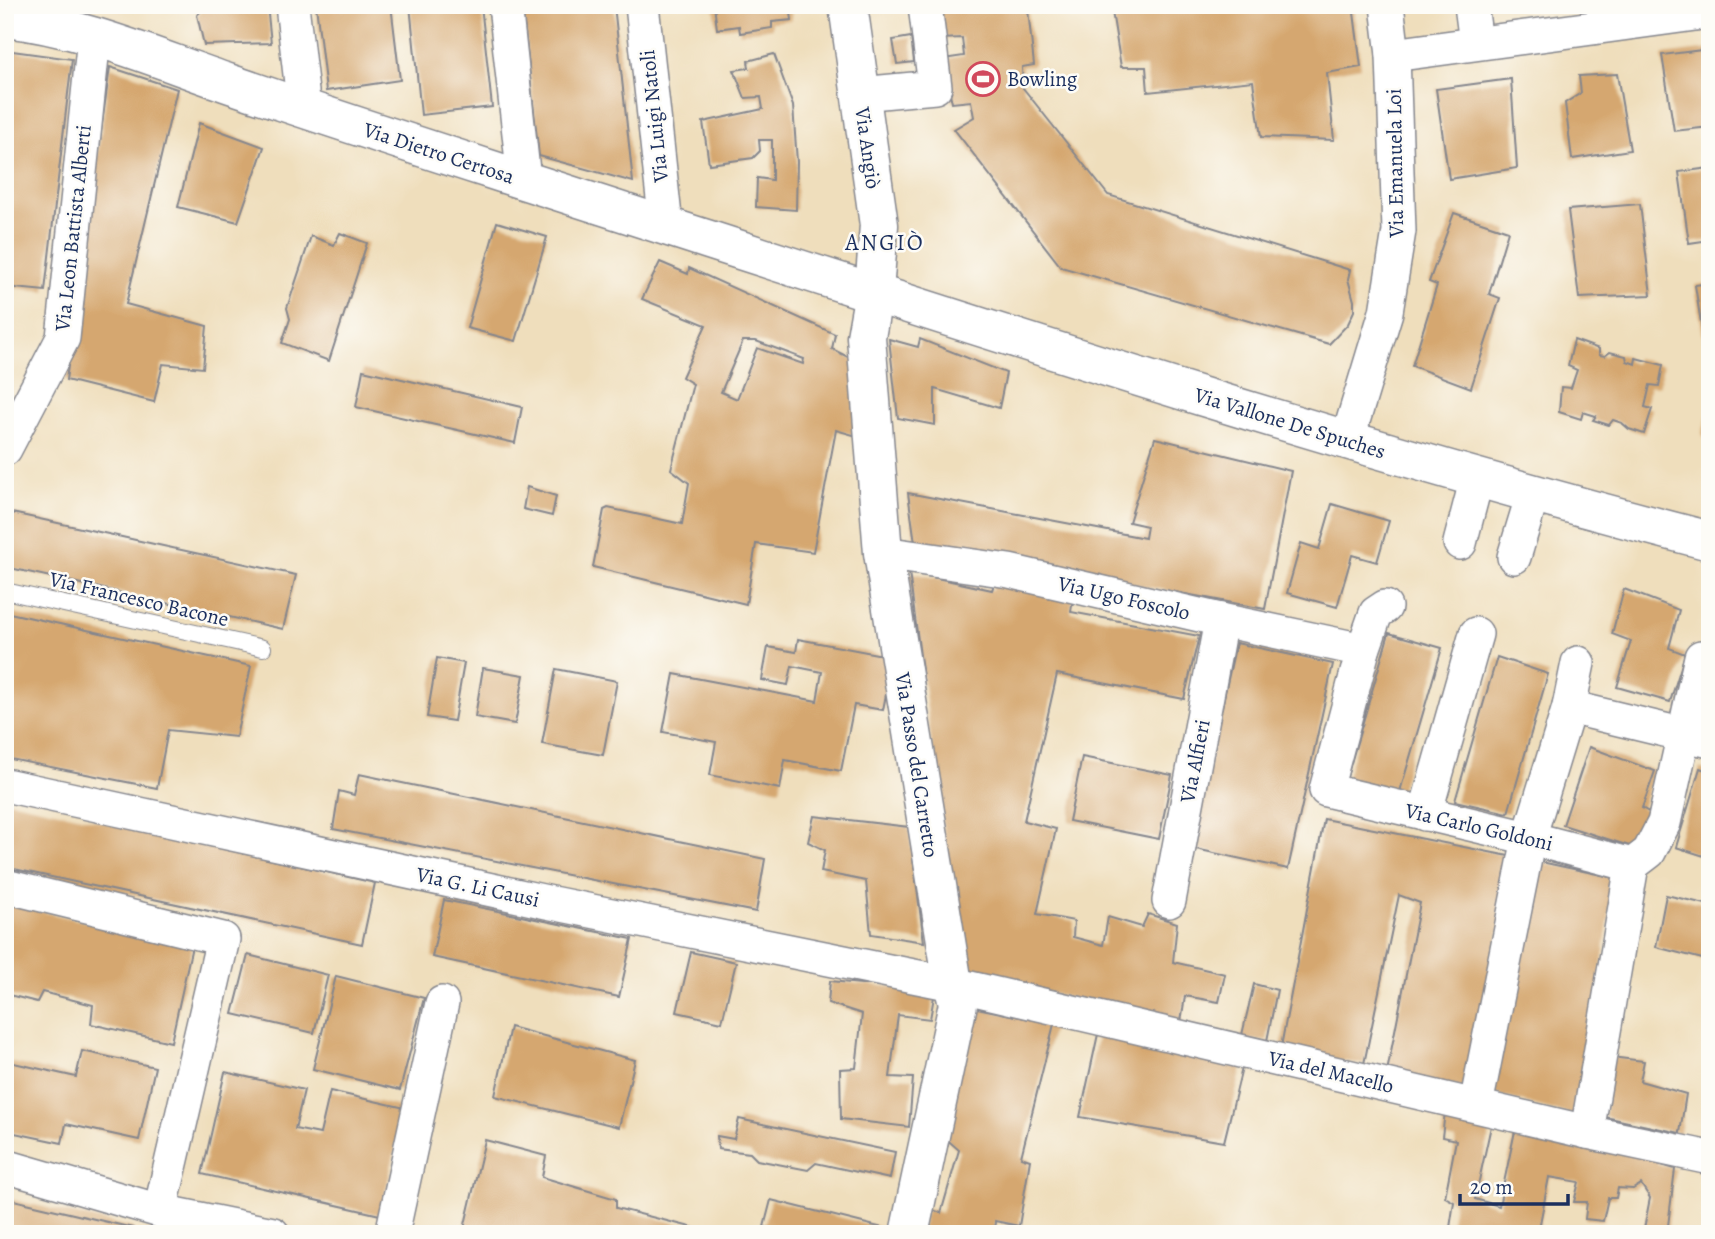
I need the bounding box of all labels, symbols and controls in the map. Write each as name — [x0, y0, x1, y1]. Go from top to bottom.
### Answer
street label: Via Luigi Natoli — [633, 48, 675, 185]
sports icon: Bowling — [964, 60, 1002, 98]
place label: Bowling — [1007, 65, 1078, 93]
street label: Via Emanuela Loi — [1380, 88, 1410, 239]
street label: Via Angiò — [848, 104, 888, 191]
street label: Via Dietro Certosa — [359, 115, 518, 191]
street label: Via Leon Battista Alberti — [48, 123, 98, 334]
district label: ANGIÒ — [844, 227, 925, 258]
street label: Via Vallone De Spuches — [1190, 380, 1389, 465]
street label: Via Francesco Bacone — [46, 565, 231, 633]
street label: Via Ugo Foscolo — [1054, 569, 1193, 627]
street label: Via Passo del Carretto — [888, 670, 945, 859]
street label: Via Alfieri — [1173, 717, 1217, 806]
street label: Via Carlo Goldoni — [1401, 796, 1556, 858]
street label: Via G. Li Causi — [413, 860, 542, 914]
street label: Via del Macello — [1265, 1044, 1396, 1100]
scale bar — [1460, 1162, 1568, 1206]
text: 20 m — [1470, 1173, 1513, 1201]

